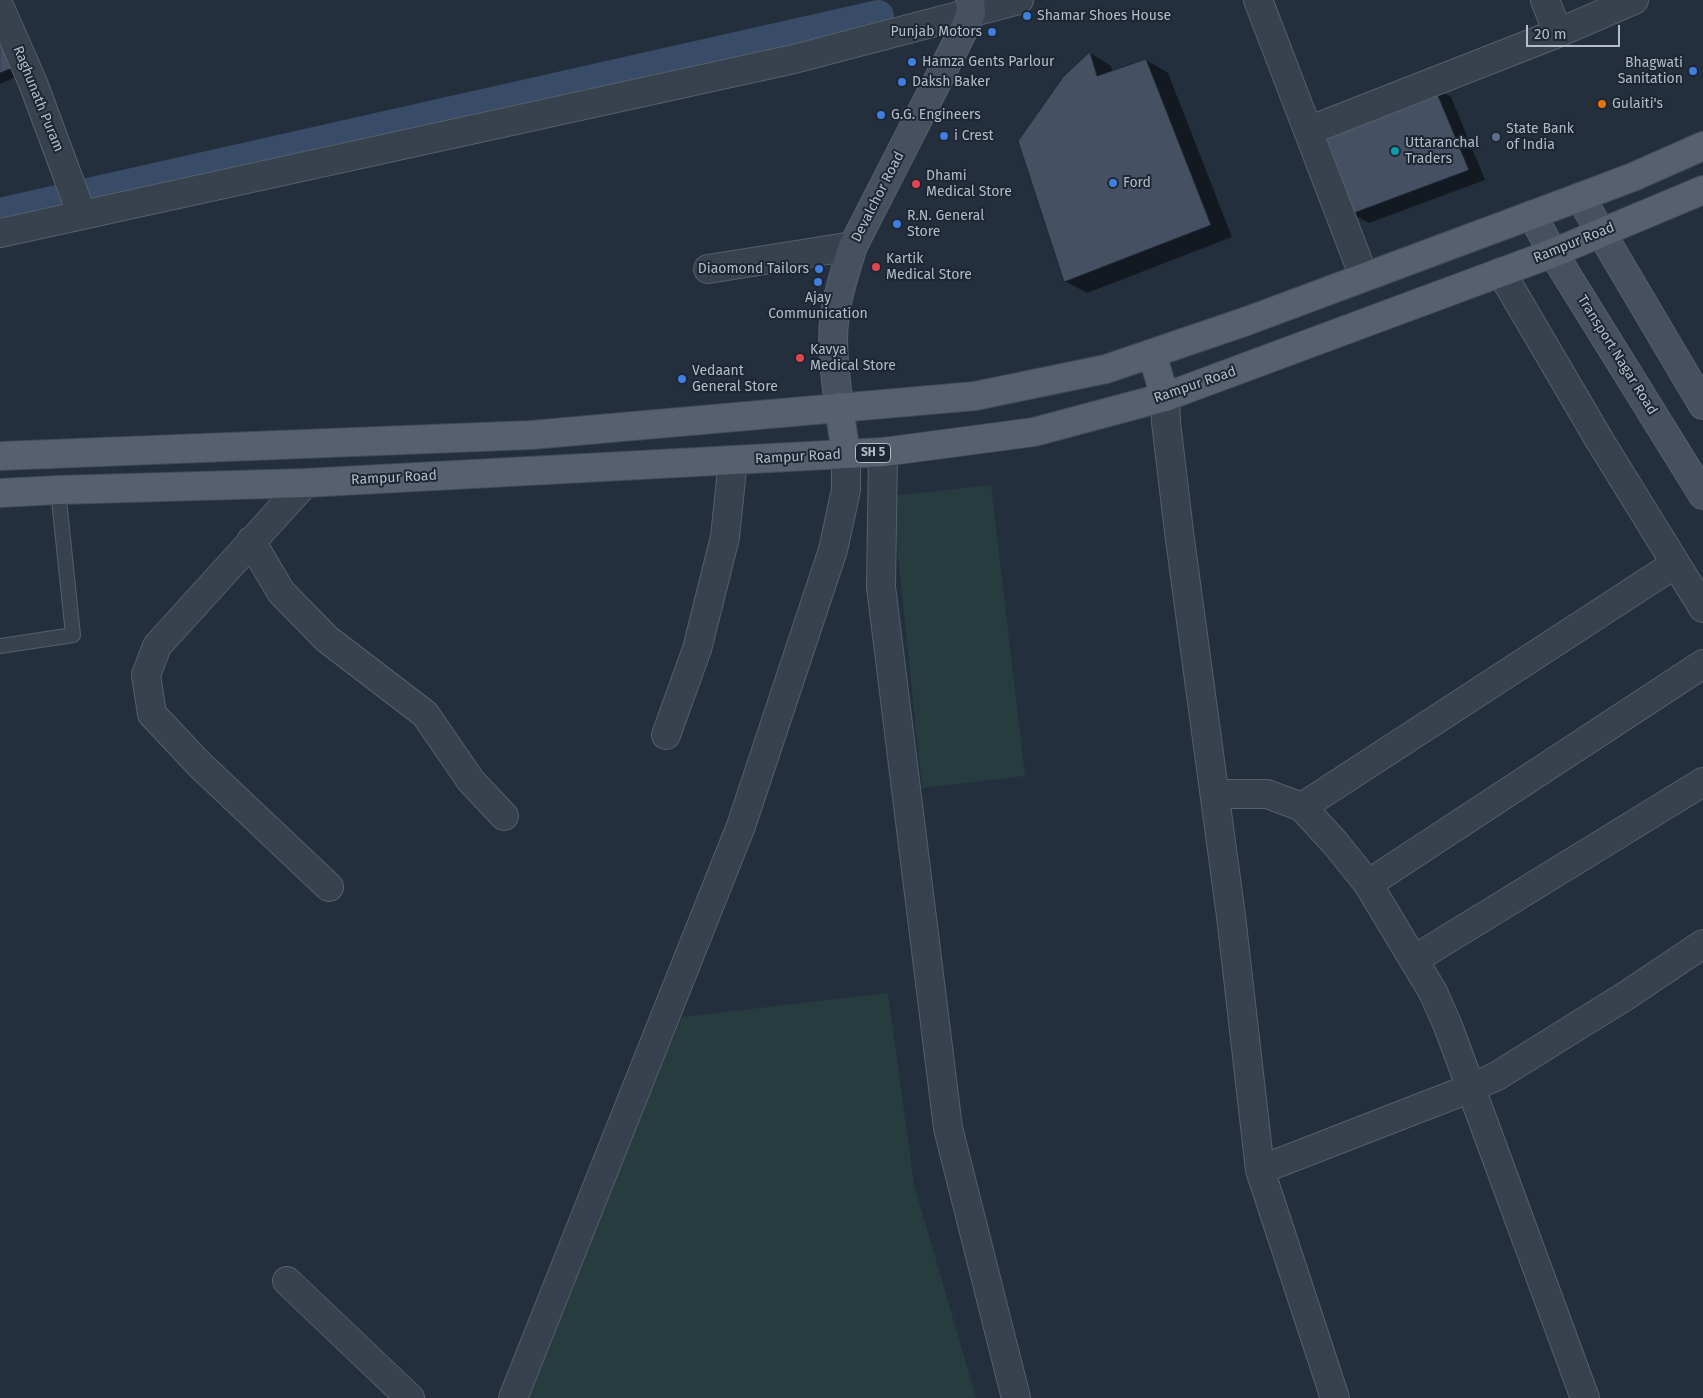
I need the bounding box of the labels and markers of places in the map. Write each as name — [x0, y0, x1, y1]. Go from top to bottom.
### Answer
place label: Shamar Shoes House — [1037, 8, 1171, 24]
marker: Shamar Shoes House — [1021, 10, 1033, 22]
place label: Punjab Motors — [891, 24, 982, 40]
marker: Punjab Motors — [986, 26, 998, 38]
place label: Hamza Gents Parlour — [922, 54, 1054, 70]
place label: Bhagwati Sanitation — [1618, 55, 1683, 88]
marker: Hamza Gents Parlour — [906, 56, 918, 68]
marker: Bhagwati Sanitation — [1687, 65, 1699, 77]
place label: Daksh Baker — [912, 74, 990, 90]
marker: Daksh Baker — [896, 76, 908, 88]
place label: Gulaiti's — [1612, 96, 1663, 112]
marker: Gulaiti's — [1596, 98, 1608, 110]
place label: G.G. Engineers — [891, 107, 981, 123]
marker: G.G. Engineers — [875, 109, 887, 121]
place label: State Bank of India — [1506, 121, 1574, 154]
place label: i Crest — [954, 128, 993, 144]
marker: i Crest — [938, 130, 950, 142]
marker: State Bank of India — [1490, 131, 1502, 143]
place label: Uttaranchal Traders — [1405, 135, 1479, 168]
marker: Uttaranchal Traders — [1389, 145, 1401, 157]
place label: Dhami Medical Store — [926, 168, 1012, 200]
place label: Ford — [1123, 175, 1151, 191]
marker: Ford — [1107, 177, 1119, 189]
marker: Dhami Medical Store — [910, 178, 922, 190]
place label: R.N. General Store — [907, 208, 984, 240]
marker: R.N. General Store — [891, 218, 903, 230]
place label: Kartik Medical Store — [886, 251, 972, 284]
place label: Diaomond Tailors — [698, 261, 809, 277]
marker: Kartik Medical Store — [870, 261, 882, 273]
marker: Diaomond Tailors — [813, 263, 825, 275]
marker: Ajay Communication — [812, 276, 824, 288]
place label: Ajay Communication — [768, 290, 868, 322]
place label: Kavya Medical Store — [810, 342, 896, 374]
marker: Kavya Medical Store — [794, 352, 806, 364]
place label: Vedaant General Store — [692, 363, 778, 396]
marker: Vedaant General Store — [676, 373, 688, 385]

